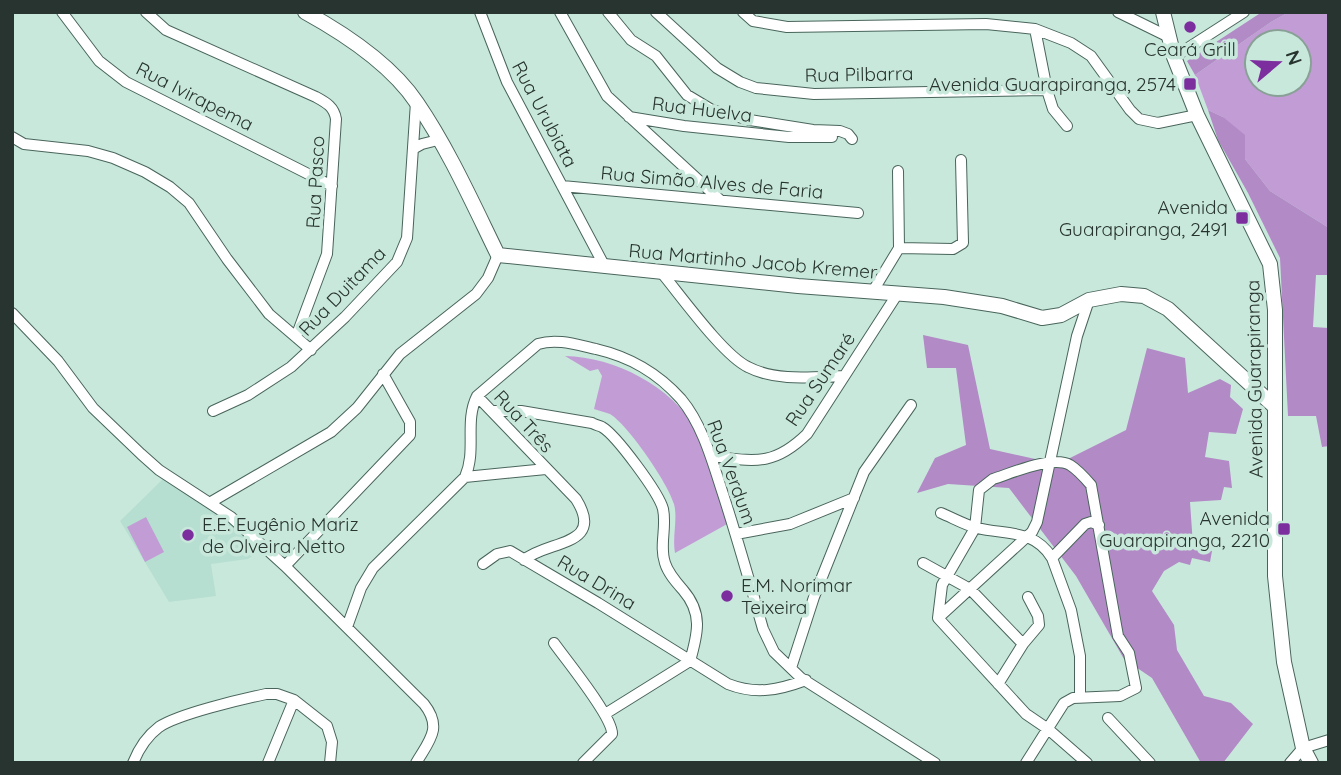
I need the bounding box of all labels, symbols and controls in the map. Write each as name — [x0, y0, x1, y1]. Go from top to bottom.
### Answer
marker: Ceará Grill — [1182, 19, 1198, 35]
north arrow — [1243, 28, 1313, 98]
place label: Ceará Grill — [1144, 37, 1236, 61]
text: N — [1280, 47, 1308, 68]
street label: Rua Ivirapema — [132, 56, 258, 136]
street label: Rua Urubiata — [507, 57, 583, 171]
street label: Rua Pilbarra — [804, 61, 914, 87]
place label: Avenida Guarapiranga, 2574 — [929, 72, 1176, 96]
marker: Avenida Guarapiranga, 2574 — [1182, 76, 1198, 92]
street label: Rua Huelva — [651, 91, 753, 127]
street label: Rua Pasco — [301, 135, 329, 229]
street label: Rua Simão Alves de Faria — [600, 160, 824, 204]
place label: Avenida Guarapiranga, 2491 — [1059, 195, 1228, 241]
marker: Avenida Guarapiranga, 2491 — [1234, 210, 1250, 226]
street label: Rua Martinho Jacob Kremer — [628, 238, 879, 284]
street label: Rua Duitama — [293, 241, 391, 341]
street label: Avenida Guarapiranga — [1240, 280, 1268, 478]
street label: Rua Sumaré — [780, 328, 860, 430]
street label: Rua Três — [489, 385, 559, 457]
street label: Rua Verdum — [702, 416, 762, 528]
place label: Avenida Guarapiranga, 2210 — [1099, 506, 1270, 552]
place label: E.E. Eugênio Mariz de Olveira Netto — [202, 512, 359, 558]
marker: Avenida Guarapiranga, 2210 — [1276, 521, 1292, 537]
marker: E.E. Eugênio Mariz de Olveira Netto — [180, 527, 196, 543]
street label: Rua Drina — [553, 549, 641, 615]
place label: E.M. Norimar Teixeira — [741, 573, 853, 619]
marker: E.M. Norimar Teixeira — [719, 588, 735, 604]

